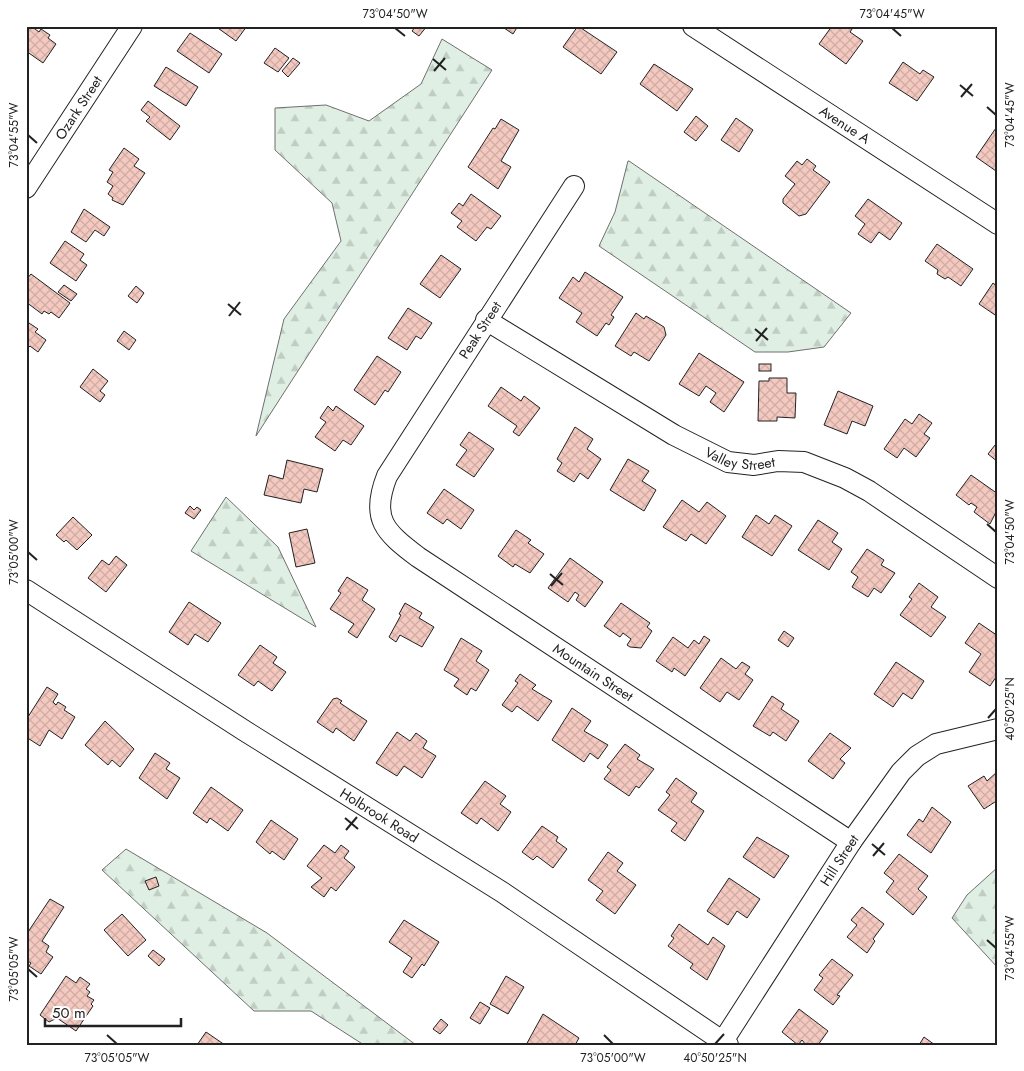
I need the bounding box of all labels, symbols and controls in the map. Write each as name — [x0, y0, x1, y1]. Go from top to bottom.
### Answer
text: 73°04'50"W — [362, 5, 428, 23]
text: 73°04'45"W — [859, 5, 925, 23]
street label: Ozark Street — [50, 71, 107, 144]
text: 73°04'45"W — [1001, 82, 1019, 148]
street label: Avenue A — [815, 101, 875, 149]
text: 73°04'55"W — [5, 102, 23, 167]
street label: Peak Street — [454, 297, 506, 363]
street label: Valley Street — [701, 442, 777, 475]
text: 73°04'50"W — [1001, 499, 1019, 565]
text: 73°05'00"W — [5, 519, 23, 585]
street label: Mountain Street — [549, 639, 638, 706]
text: 40°50'25"N — [1001, 677, 1019, 741]
street label: Holbrook Road — [336, 783, 423, 847]
street label: Hill Street — [815, 830, 864, 890]
text: 73°04'55"W — [1001, 915, 1019, 980]
text: 73°05'05"W — [5, 936, 23, 1002]
scale bar — [45, 996, 181, 1028]
text: 50 m — [52, 1002, 86, 1024]
text: 73°05'05"W — [84, 1049, 150, 1067]
text: 73°05'00"W — [580, 1049, 646, 1067]
text: 40°50'25"N — [683, 1049, 747, 1067]

